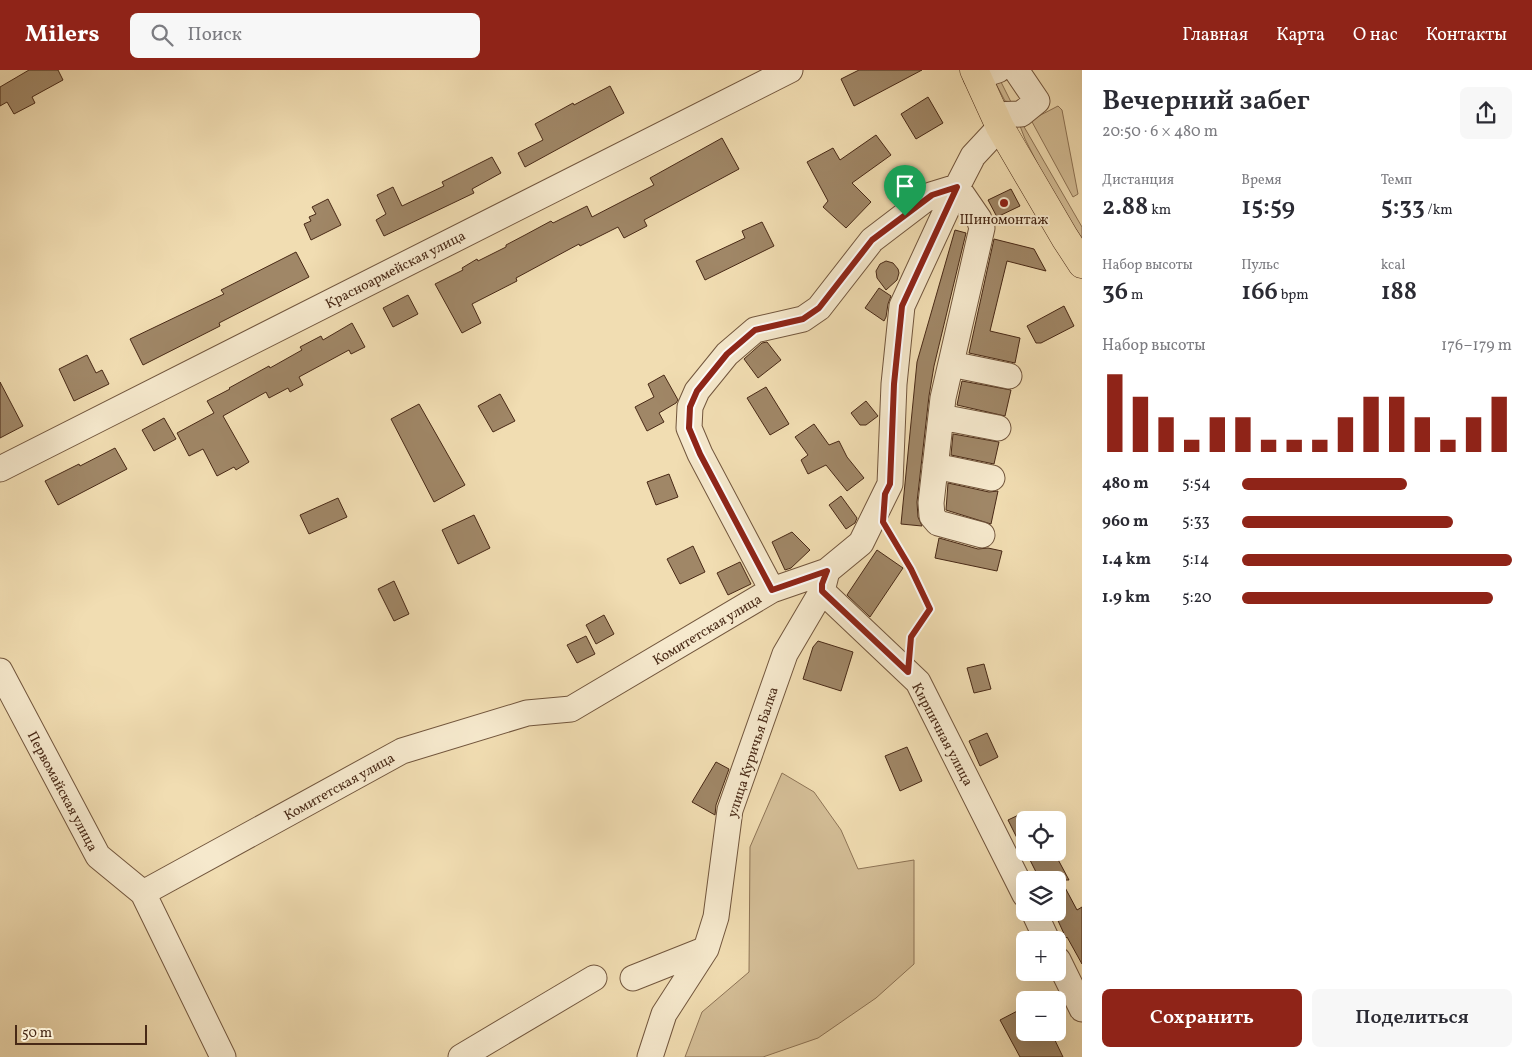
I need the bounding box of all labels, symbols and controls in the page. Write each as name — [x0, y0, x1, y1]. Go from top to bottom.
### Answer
search box — [130, 13, 480, 58]
text: Milers — [25, 18, 100, 52]
icon: search — [148, 21, 176, 49]
text: Поиск — [188, 22, 242, 48]
text: Главная — [1182, 23, 1248, 48]
text: Карта — [1276, 23, 1325, 48]
text: О нас — [1353, 23, 1398, 48]
text: Контакты — [1426, 23, 1507, 48]
text: Вечерний забег — [1102, 82, 1310, 121]
button: share — [1460, 87, 1512, 139]
text: 20:50 · 6 × 480 m — [1102, 121, 1218, 143]
pin — [884, 165, 926, 216]
text: Дистанция — [1102, 171, 1174, 190]
text: Время — [1241, 171, 1282, 190]
text: Темп — [1381, 171, 1412, 190]
icon: arrive — [891, 172, 919, 200]
text: 2.88 — [1102, 190, 1148, 225]
text: 15:59 — [1241, 190, 1295, 225]
text: 5:33 — [1381, 190, 1425, 225]
marker: Шиномонтаж — [998, 197, 1010, 209]
text: km — [1148, 201, 1171, 220]
text: /km — [1425, 201, 1453, 220]
place label: Шиномонтаж — [960, 211, 1048, 230]
street label: Красноармейская улица — [322, 227, 469, 314]
text: Набор высоты — [1102, 256, 1193, 275]
text: Пульс — [1241, 256, 1279, 275]
text: kcal — [1381, 256, 1406, 275]
text: 36 — [1102, 275, 1128, 310]
text: 166 — [1241, 275, 1278, 310]
text: 188 — [1381, 275, 1417, 310]
text: m — [1128, 286, 1143, 305]
text: bpm — [1278, 286, 1309, 305]
text: Набор высоты — [1102, 335, 1206, 357]
text: 176–179 m — [1441, 335, 1512, 357]
text: 480 m — [1102, 473, 1149, 495]
text: 5:54 — [1182, 473, 1211, 495]
text: 960 m — [1102, 511, 1148, 533]
text: 5:33 — [1182, 511, 1210, 533]
text: 1.4 km — [1102, 549, 1151, 571]
text: 5:14 — [1182, 549, 1209, 571]
text: 1.9 km — [1102, 587, 1150, 609]
text: 5:20 — [1182, 587, 1212, 609]
street label: Комитетская улица — [650, 590, 766, 670]
street label: Кирпичная улица — [906, 680, 977, 790]
street label: улица Куричья Балка — [723, 684, 784, 820]
street label: Первомайская улица — [22, 728, 101, 855]
street label: Комитетская улица — [281, 749, 399, 826]
map controls — [1016, 811, 1066, 1041]
button: locate — [1016, 811, 1066, 861]
button: layers — [1016, 871, 1066, 921]
button: + — [1016, 931, 1066, 981]
button: Сохранить — [1102, 989, 1302, 1047]
button: Поделиться — [1312, 989, 1512, 1047]
button: − — [1016, 991, 1066, 1041]
scale bar — [15, 1022, 148, 1045]
text: 50 m — [22, 1024, 52, 1043]

